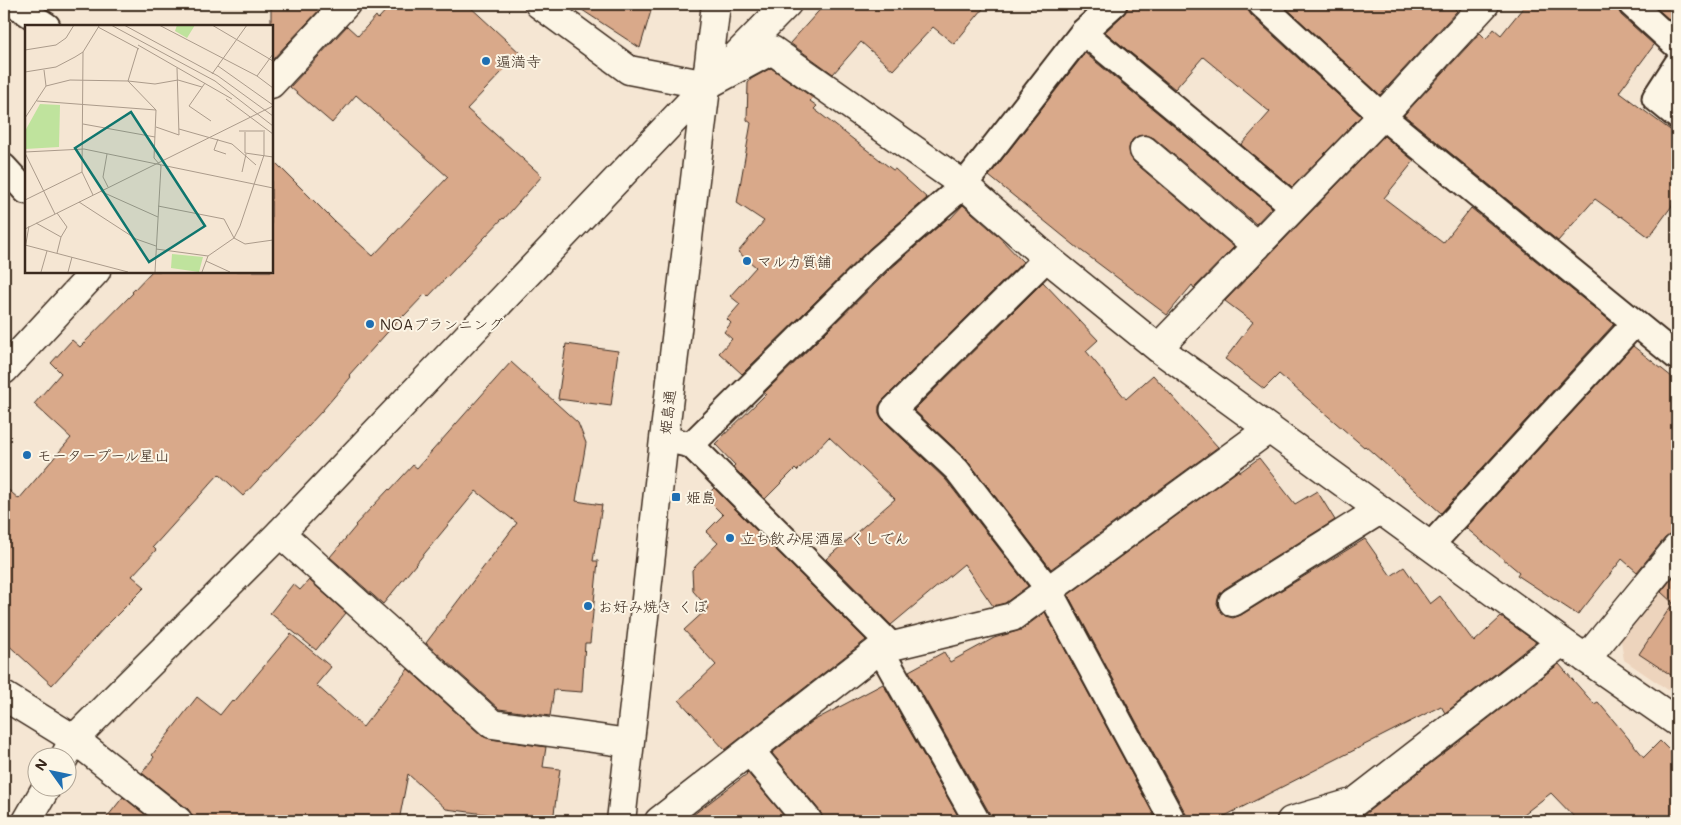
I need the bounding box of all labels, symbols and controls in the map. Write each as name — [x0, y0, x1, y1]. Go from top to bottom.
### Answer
inset map — [25, 25, 272, 272]
place label: 遍満寺 — [496, 51, 541, 71]
marker: 遍満寺 — [480, 55, 492, 67]
place label: マルカ質舗 — [757, 251, 832, 271]
marker: マルカ質舗 — [741, 255, 753, 267]
place label: NOAプランニング — [380, 314, 503, 334]
marker: NOAプランニング — [364, 318, 376, 330]
street label: 姫島通 — [654, 388, 680, 436]
place label: モータープール星山 — [37, 445, 169, 465]
marker: モータープール星山 — [21, 449, 33, 461]
place label: 姫島 — [686, 487, 716, 507]
marker: 姫島 — [670, 491, 682, 503]
place label: 立ち飲み居酒屋 くしでん — [740, 528, 909, 548]
marker: 立ち飲み居酒屋 くしでん — [724, 532, 736, 544]
place label: お好み焼き くぼ — [598, 596, 708, 616]
marker: お好み焼き くぼ — [582, 600, 594, 612]
north arrow — [28, 748, 78, 798]
text: N — [30, 755, 52, 774]

